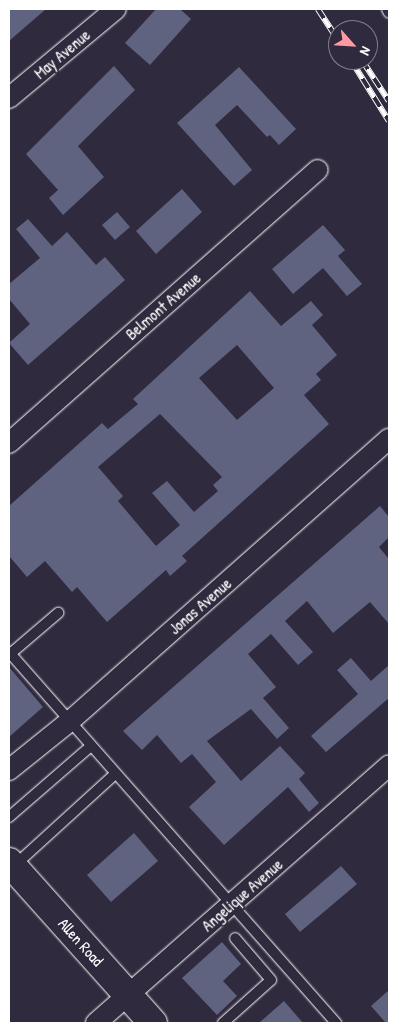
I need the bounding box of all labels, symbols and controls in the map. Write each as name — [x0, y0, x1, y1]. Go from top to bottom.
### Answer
north arrow — [328, 20, 378, 70]
street label: May Avenue — [30, 25, 94, 83]
text: N — [356, 44, 376, 59]
street label: Belmont Avenue — [122, 268, 204, 344]
street label: Jonas Avenue — [165, 574, 235, 638]
street label: Angelique Avenue — [198, 855, 286, 935]
street label: Allen Road — [54, 914, 108, 970]

